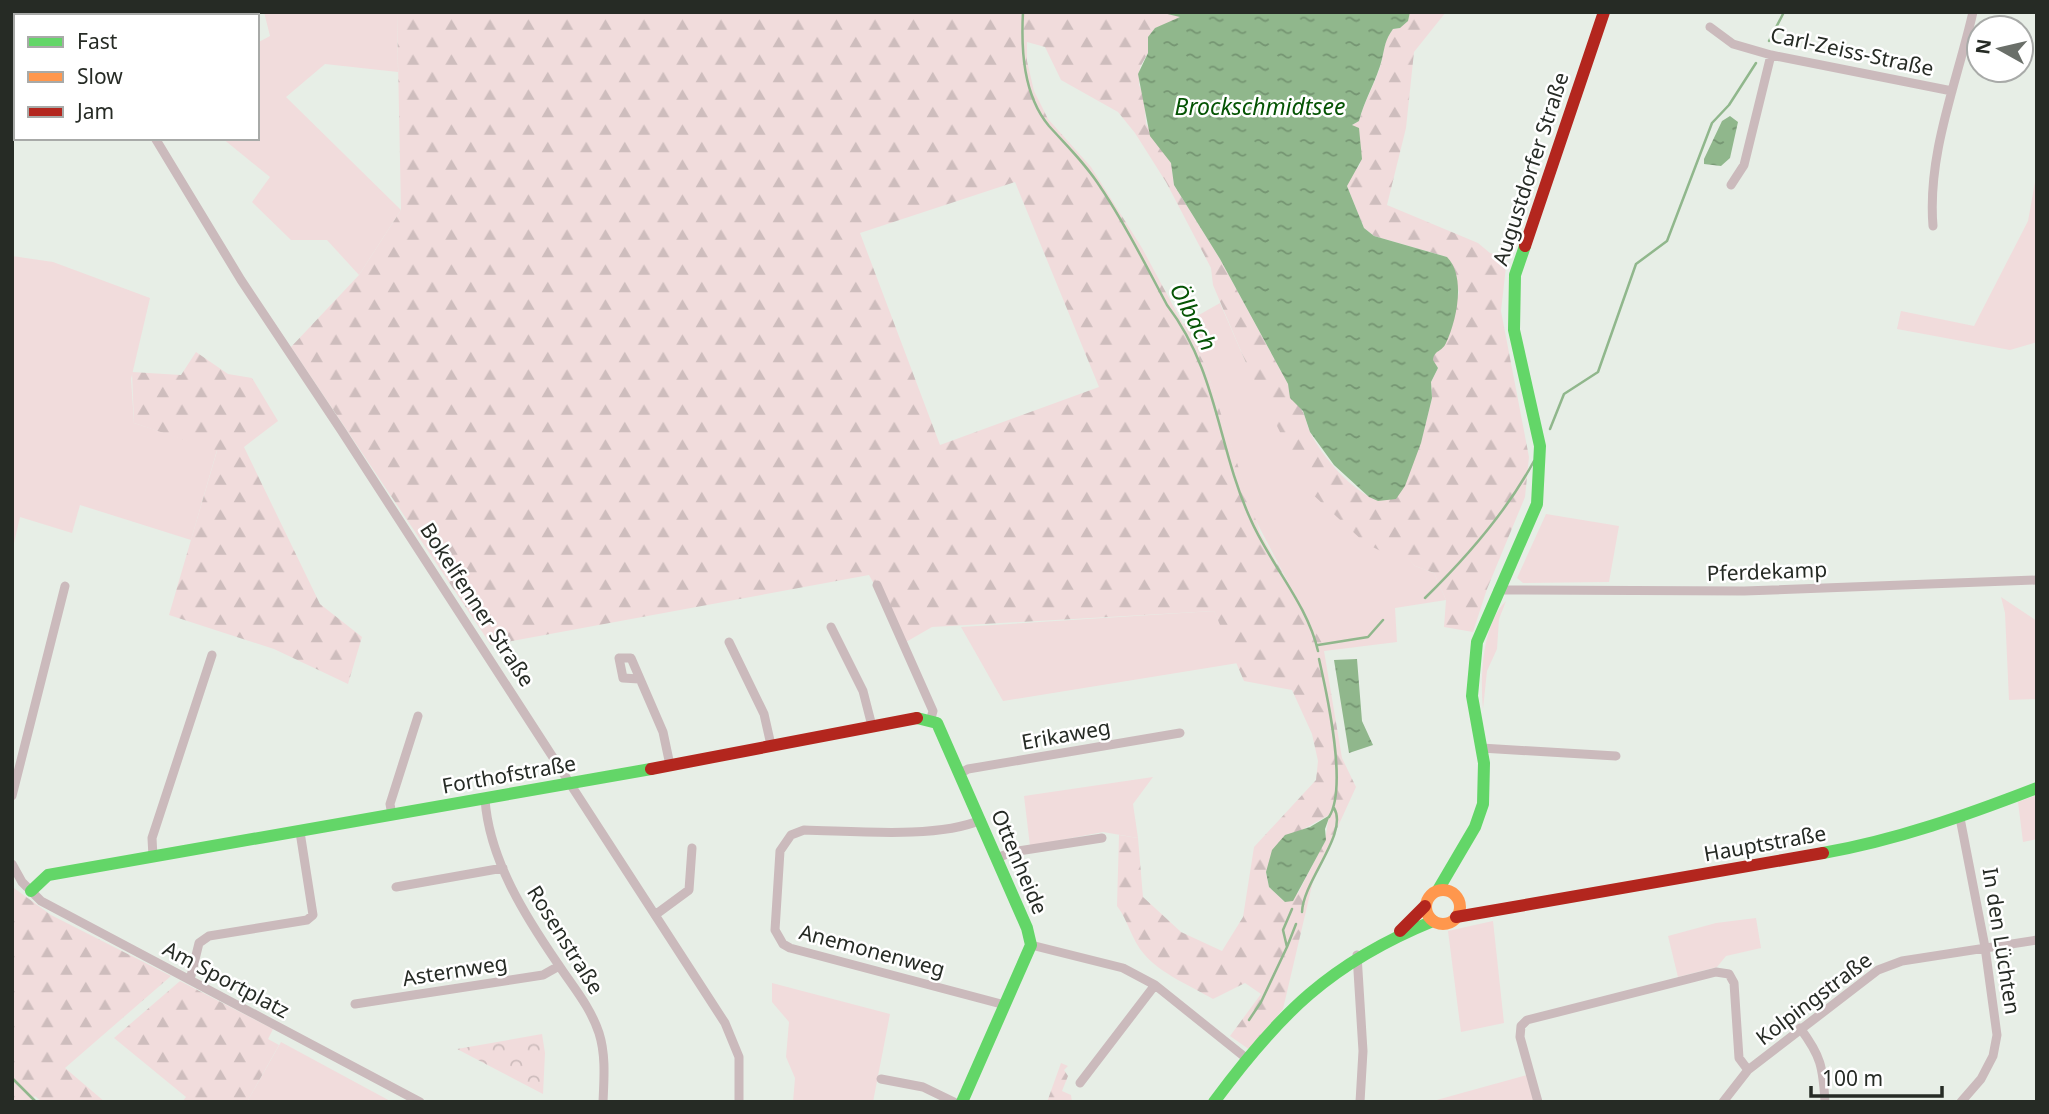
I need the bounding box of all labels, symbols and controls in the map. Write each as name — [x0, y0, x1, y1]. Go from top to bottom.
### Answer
legend — [14, 14, 259, 140]
north arrow — [1965, 14, 2035, 84]
street label: Carl-Zeiss-Straße — [1768, 20, 1936, 82]
text: Fast — [77, 27, 118, 55]
text: N — [1969, 37, 1997, 56]
text: Slow — [77, 62, 123, 90]
street label: Augustdorfer Straße — [1486, 68, 1575, 269]
water label: Brockschmidtsee — [1175, 90, 1345, 122]
text: Jam — [75, 97, 114, 125]
water label: Ölbach — [1163, 277, 1225, 356]
street label: Bokelfenner Straße — [414, 517, 541, 692]
street label: Pferdekamp — [1706, 555, 1828, 587]
street label: Erikaweg — [1019, 712, 1113, 756]
street label: Forthofstraße — [440, 748, 578, 800]
street label: Ottenheide — [985, 805, 1055, 918]
street label: Hauptstraße — [1702, 818, 1828, 868]
street label: In den Lüchten — [1977, 865, 2027, 1016]
street label: Rosenstraße — [521, 880, 610, 999]
street label: Anemonenweg — [796, 917, 948, 983]
street label: Am Sportplatz — [158, 934, 295, 1024]
street label: Kolpingstraße — [1750, 945, 1877, 1051]
street label: Asternweg — [400, 948, 509, 992]
scale bar — [1811, 1054, 1942, 1098]
text: 100 m — [1822, 1064, 1883, 1092]

